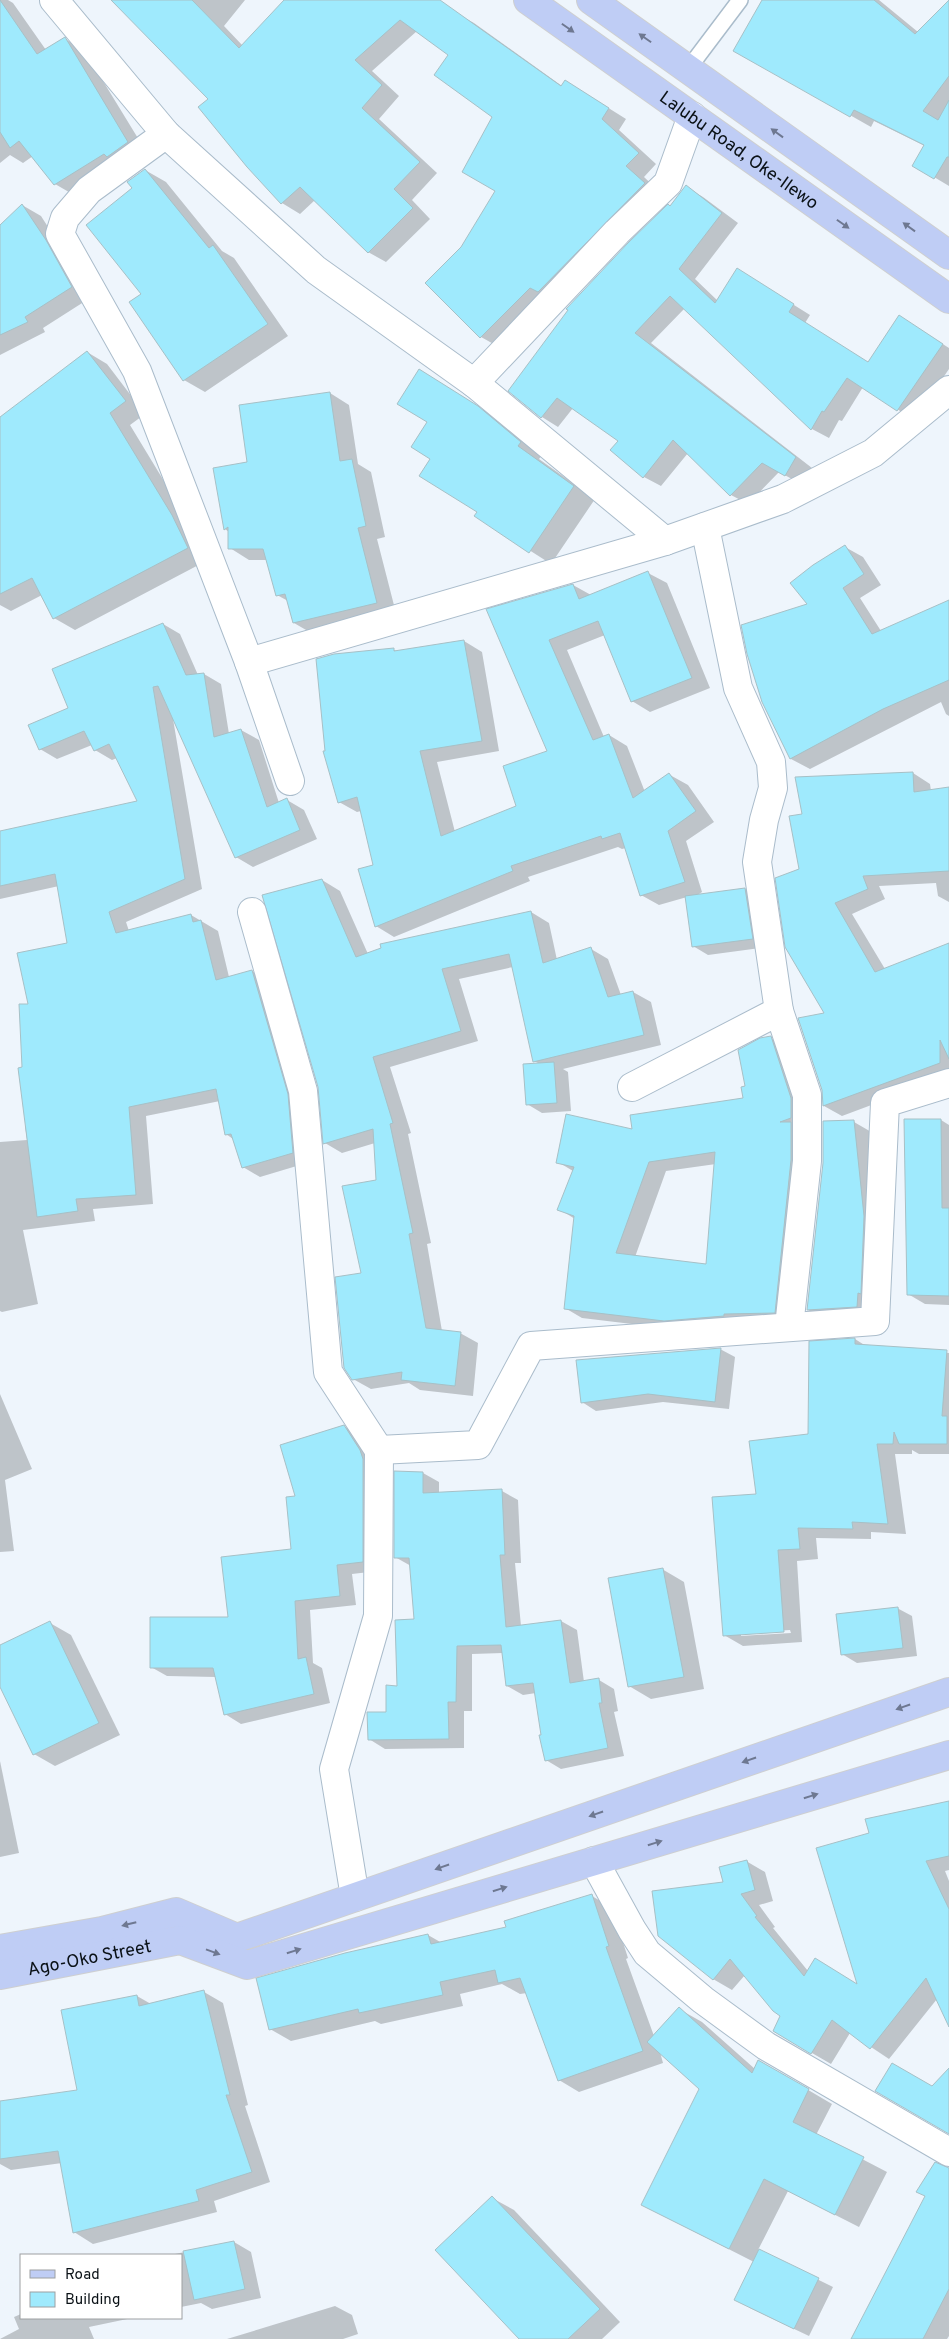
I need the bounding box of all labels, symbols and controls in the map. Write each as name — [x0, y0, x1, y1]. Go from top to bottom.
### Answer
one-way arrow — [561, 23, 575, 33]
one-way arrow — [638, 33, 652, 43]
street label: Lalubu Road, Oke-Ilewo — [654, 87, 822, 216]
one-way arrow — [770, 128, 784, 138]
one-way arrow — [836, 218, 849, 229]
one-way arrow — [902, 222, 916, 232]
one-way arrow — [895, 1704, 910, 1712]
one-way arrow — [742, 1757, 757, 1765]
one-way arrow — [803, 1792, 818, 1800]
one-way arrow — [588, 1810, 603, 1818]
one-way arrow — [648, 1838, 663, 1846]
one-way arrow — [435, 1864, 450, 1871]
one-way arrow — [492, 1885, 507, 1893]
one-way arrow — [122, 1920, 137, 1928]
street label: Ago-Oko Street — [26, 1936, 153, 1982]
one-way arrow — [286, 1947, 301, 1955]
one-way arrow — [206, 1948, 221, 1956]
legend — [20, 2254, 182, 2319]
text: Road — [65, 2266, 100, 2285]
text: Building — [65, 2291, 120, 2310]

